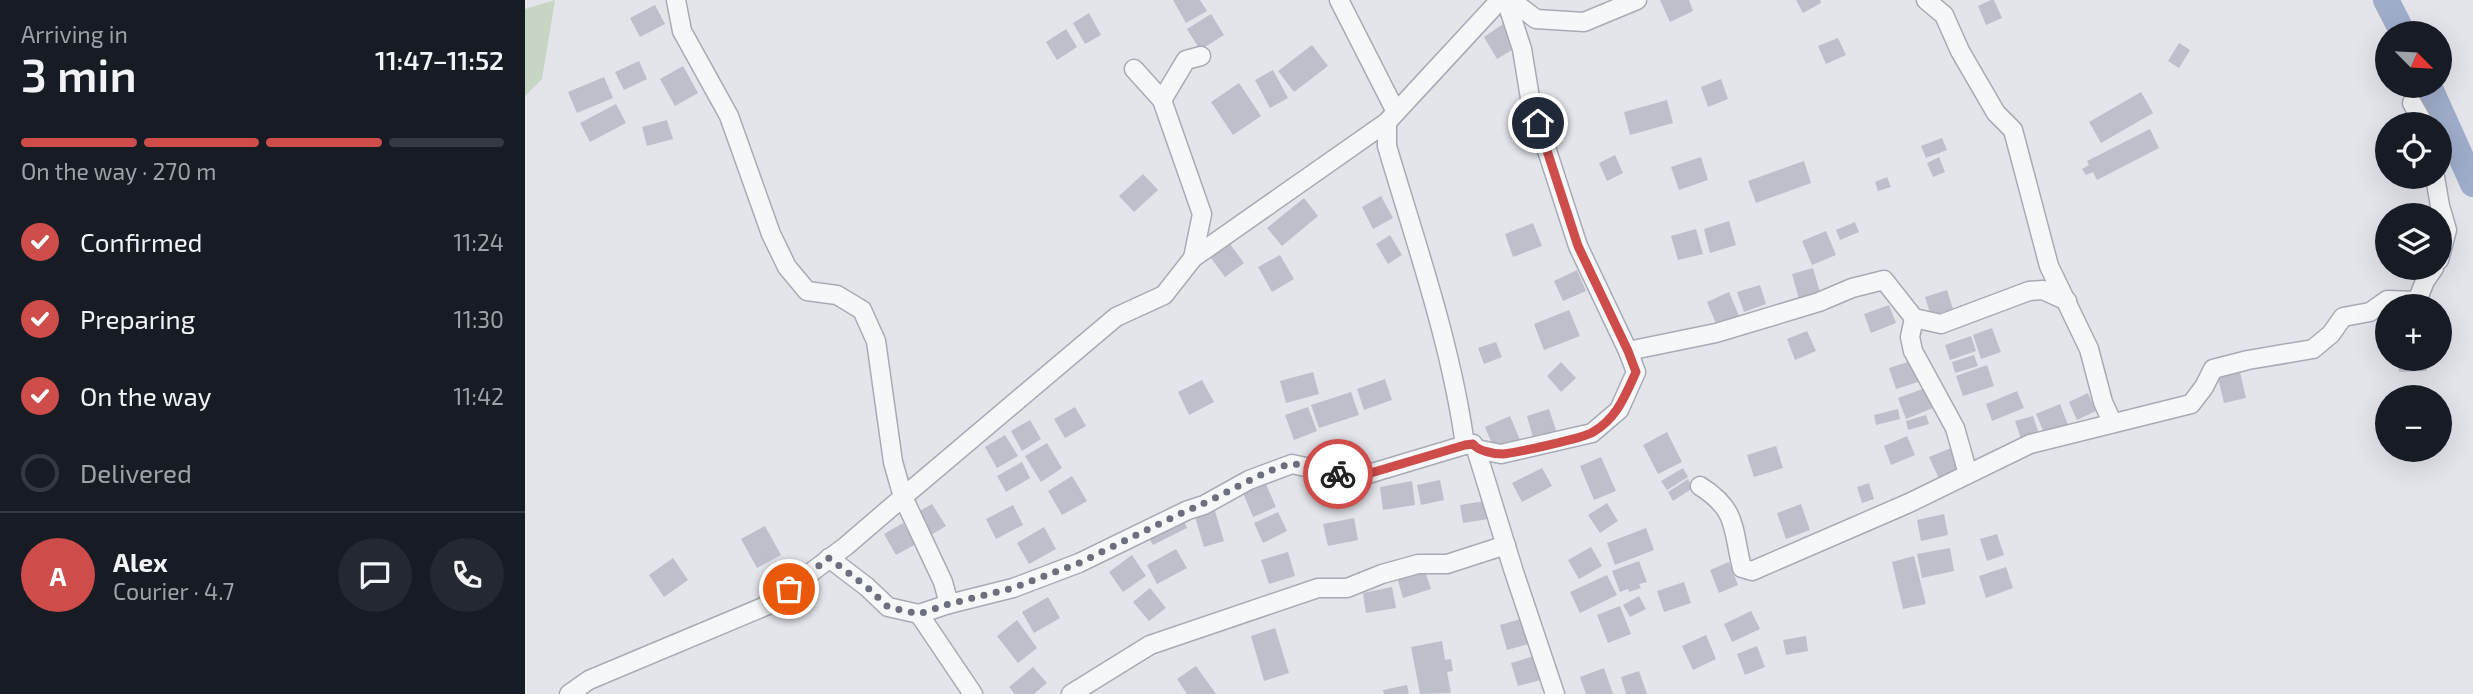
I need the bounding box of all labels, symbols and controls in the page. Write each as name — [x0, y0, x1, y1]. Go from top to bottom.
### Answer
text: Arriving in — [21, 20, 128, 48]
north arrow — [2375, 21, 2452, 98]
map controls — [2375, 21, 2452, 462]
text: 11:47–11:52 — [375, 44, 504, 75]
text: 3 min — [21, 46, 137, 101]
pin — [1508, 93, 1568, 153]
icon: home — [1519, 104, 1557, 142]
button: locate — [2375, 112, 2452, 189]
text: On the way · 270 m — [21, 157, 216, 185]
button: layers — [2375, 203, 2452, 280]
icon: check — [21, 223, 59, 261]
text: Confirmed — [80, 226, 203, 257]
text: 11:24 — [453, 228, 504, 256]
button: + — [2375, 294, 2452, 371]
icon: check — [21, 300, 59, 338]
text: Preparing — [80, 303, 195, 334]
text: 11:30 — [454, 305, 504, 333]
icon: check — [21, 377, 59, 415]
text: On the way — [80, 380, 211, 411]
text: 11:42 — [453, 382, 504, 410]
button: − — [2375, 385, 2452, 462]
courier — [1303, 439, 1373, 509]
icon: bike — [1319, 455, 1357, 493]
text: Delivered — [80, 457, 192, 488]
button: chat — [338, 538, 412, 612]
button: phone — [430, 538, 504, 612]
text: Alex — [113, 546, 168, 577]
pin — [759, 559, 819, 619]
text: A — [50, 560, 66, 591]
icon: bag — [770, 570, 808, 608]
text: Courier · 4.7 — [113, 577, 234, 605]

